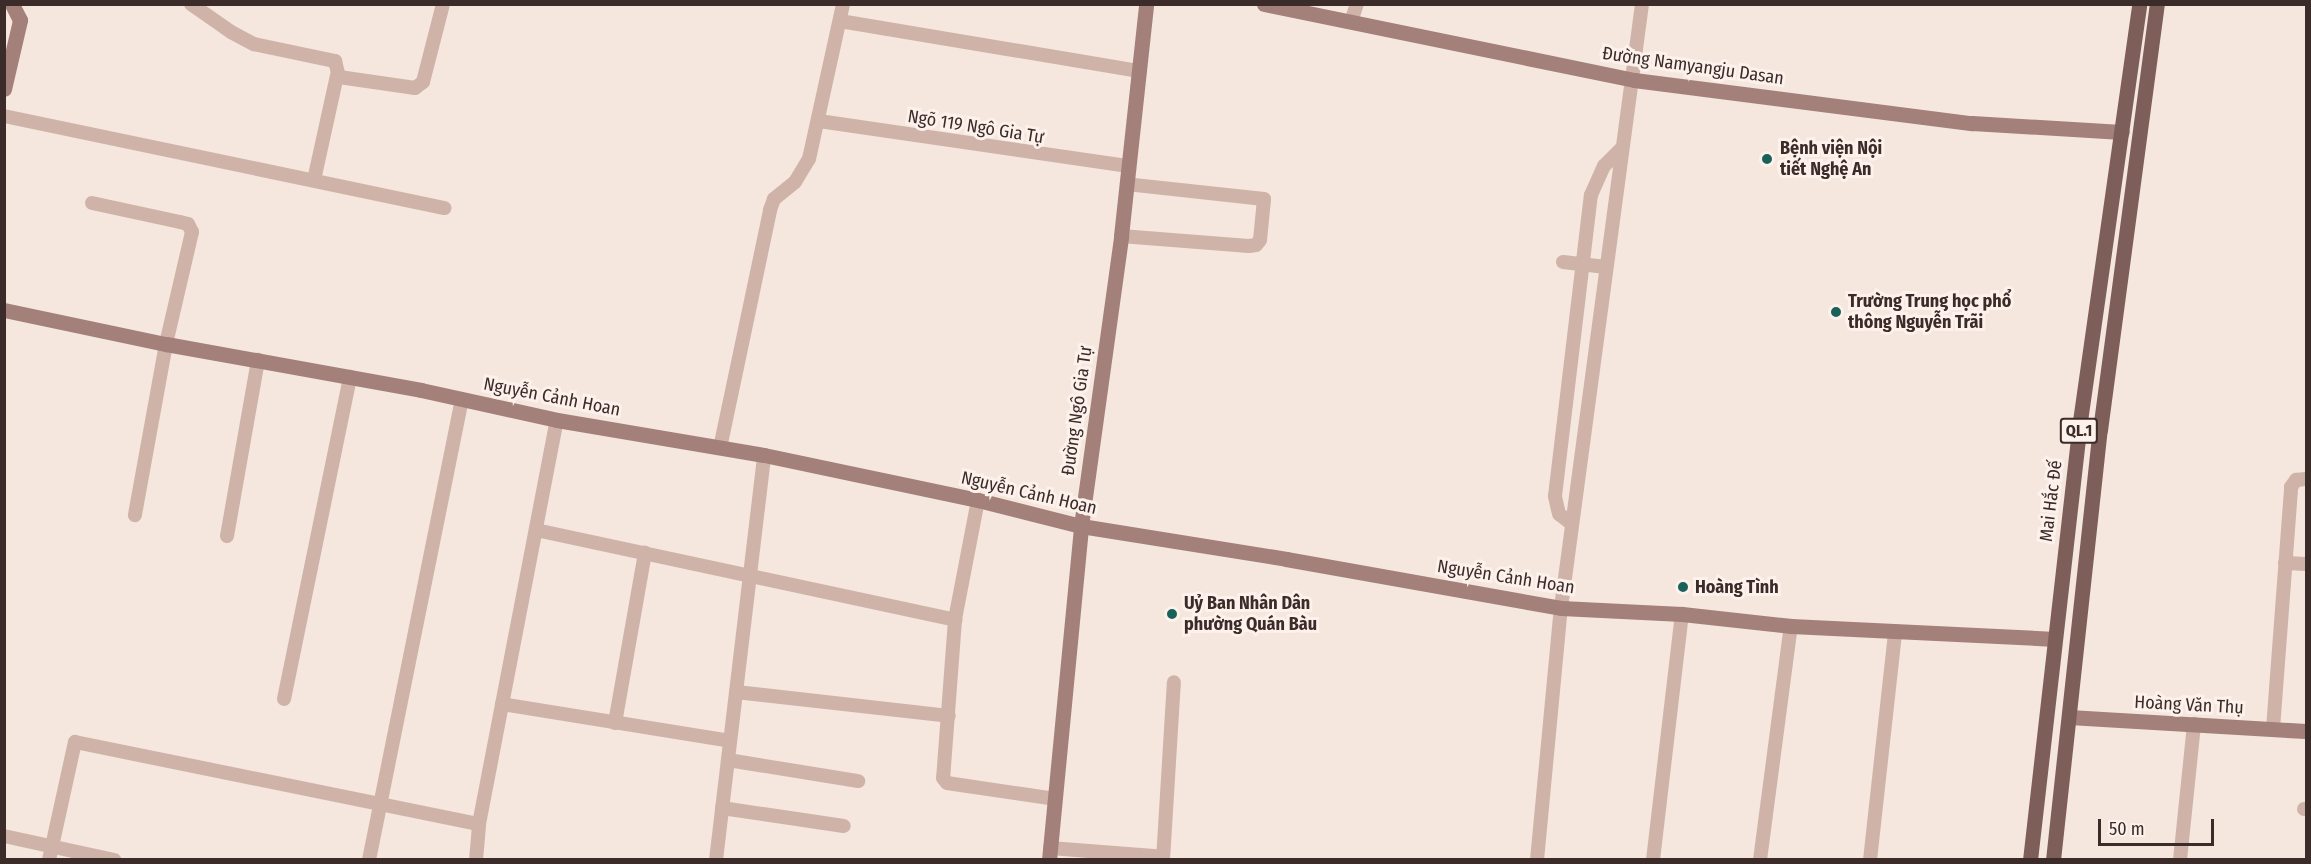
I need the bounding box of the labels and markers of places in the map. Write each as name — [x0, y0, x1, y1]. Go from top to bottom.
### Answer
place label: Bệnh viện Nội tiết Nghệ An — [1780, 138, 1882, 180]
marker: Bệnh viện Nội tiết Nghệ An — [1758, 150, 1776, 168]
place label: Trường Trung học phổ thông Nguyễn Trãi — [1848, 291, 2011, 334]
marker: Trường Trung học phổ thông Nguyễn Trãi — [1829, 305, 1843, 319]
place label: Hoàng Tình — [1695, 576, 1779, 598]
marker: Hoàng Tình — [1676, 580, 1690, 594]
place label: Uỷ Ban Nhân Dân phường Quán Bàu — [1184, 593, 1317, 636]
marker: Uỷ Ban Nhân Dân phường Quán Bàu — [1165, 607, 1179, 621]

